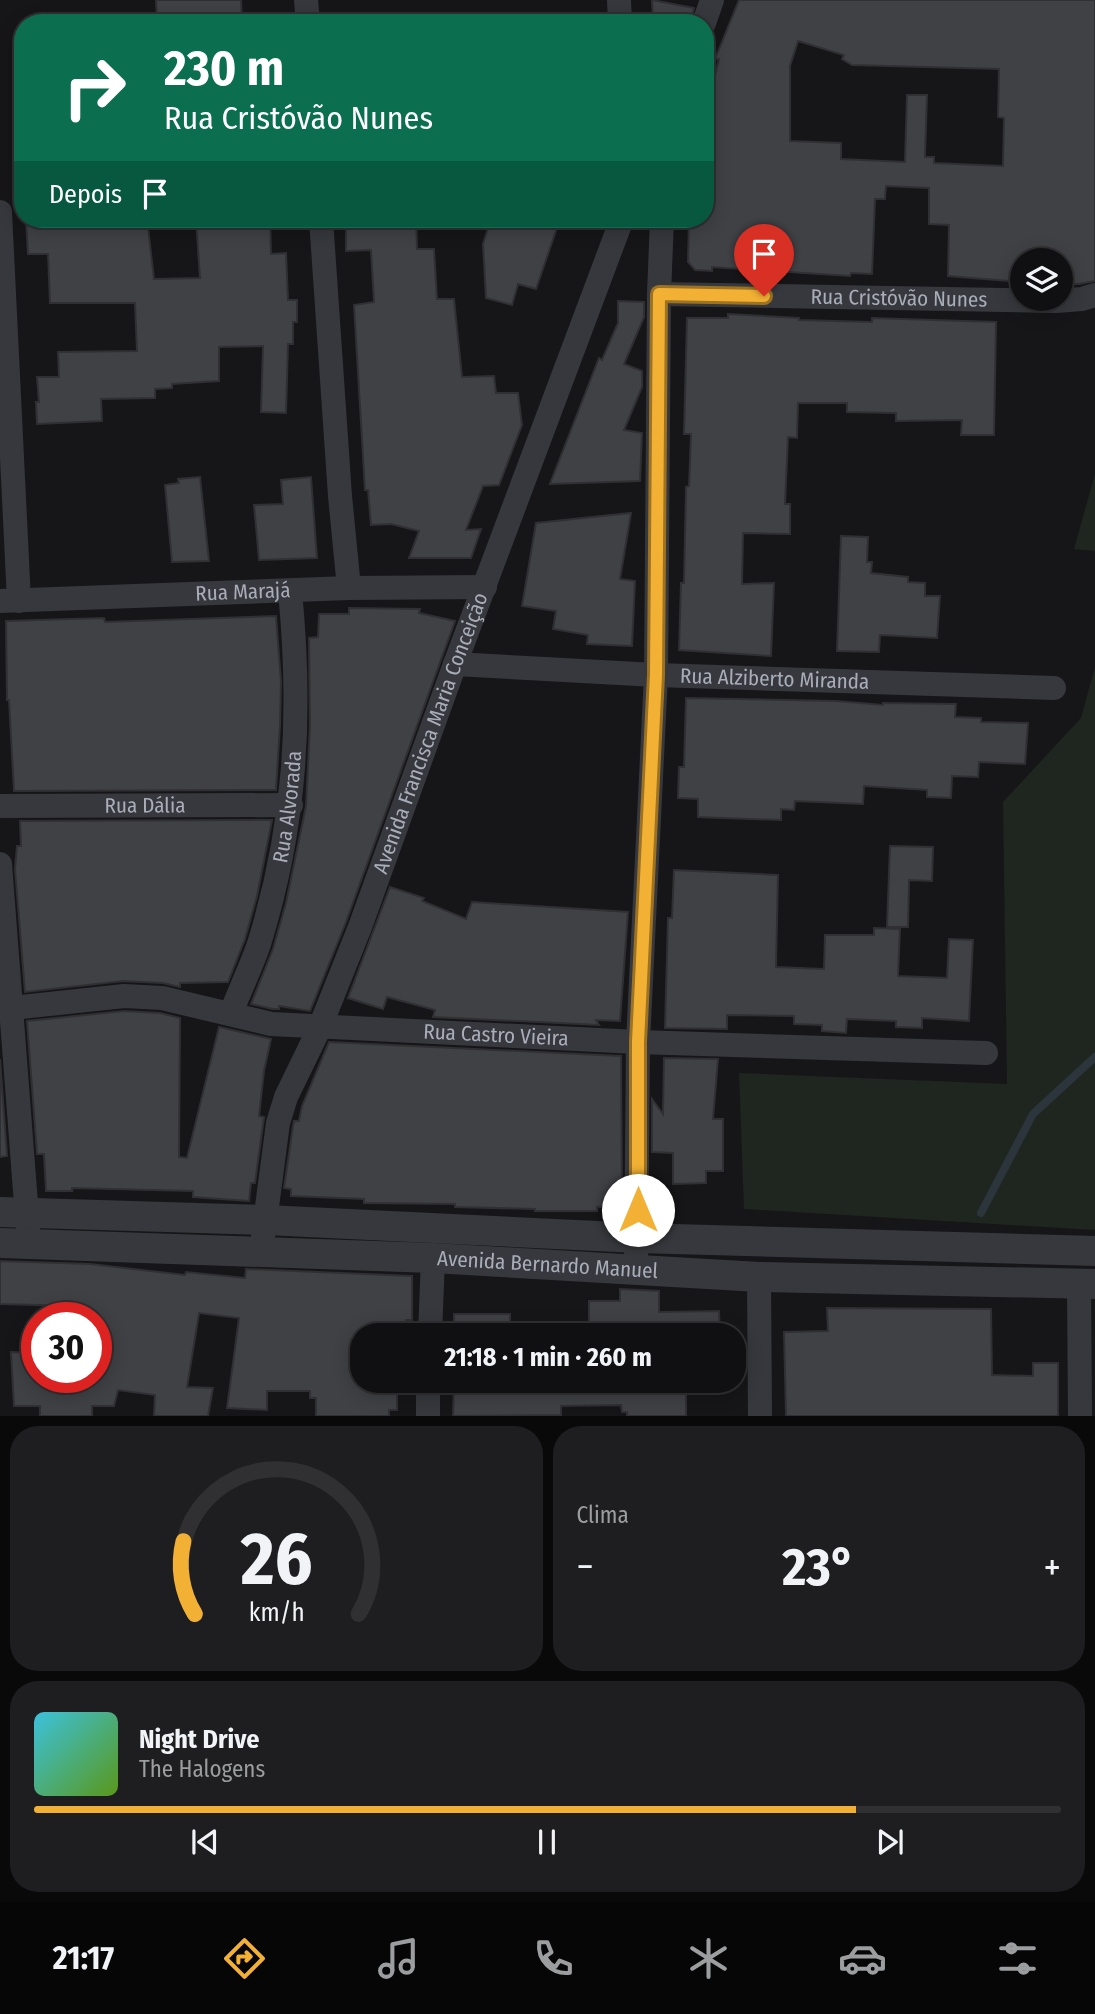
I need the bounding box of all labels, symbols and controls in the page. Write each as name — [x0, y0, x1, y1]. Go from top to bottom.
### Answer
text: 230 m — [164, 39, 284, 98]
icon: right — [49, 42, 140, 133]
text: Rua Cristóvão Nunes — [164, 99, 433, 137]
icon: arrive — [136, 175, 174, 213]
text: Depois — [49, 179, 122, 210]
pin — [734, 224, 794, 296]
icon: arrive — [745, 235, 783, 273]
map controls — [1010, 248, 1073, 311]
button: layers — [1010, 248, 1073, 311]
street label: Rua Cristóvão Nunes — [810, 284, 988, 313]
street label: Rua Marajá — [195, 577, 291, 607]
street label: Avenida Francisca Maria Conceição — [367, 589, 494, 877]
street label: Rua Alziberto Miranda — [680, 663, 870, 695]
street label: Rua Alvorada — [267, 750, 307, 865]
street label: Rua Dália — [105, 792, 185, 819]
street label: Rua Castro Vieira — [423, 1018, 569, 1052]
position arrow — [601, 1173, 675, 1247]
street label: Avenida Bernardo Manuel — [436, 1245, 659, 1284]
speed limit sign: 30 — [21, 1302, 112, 1393]
text: 21:18 · 1 min · 260 m — [444, 1342, 652, 1373]
text: Clima — [577, 1501, 629, 1529]
text: 26 — [239, 1517, 312, 1604]
text: 23° — [782, 1536, 855, 1599]
text: − — [577, 1544, 594, 1590]
text: + — [1044, 1544, 1061, 1590]
text: km/h — [248, 1598, 304, 1628]
text: Night Drive — [139, 1724, 259, 1755]
text: The Halogens — [139, 1755, 265, 1783]
icon: previous — [186, 1823, 224, 1861]
icon: pause — [528, 1823, 566, 1861]
icon: next — [871, 1823, 909, 1861]
icon: directions — [220, 1934, 269, 1983]
icon: music — [374, 1934, 423, 1983]
icon: phone — [529, 1934, 578, 1983]
icon: climate — [684, 1934, 733, 1983]
icon: car — [838, 1934, 887, 1983]
icon: filters — [993, 1934, 1042, 1983]
text: 21:17 — [53, 1939, 114, 1977]

